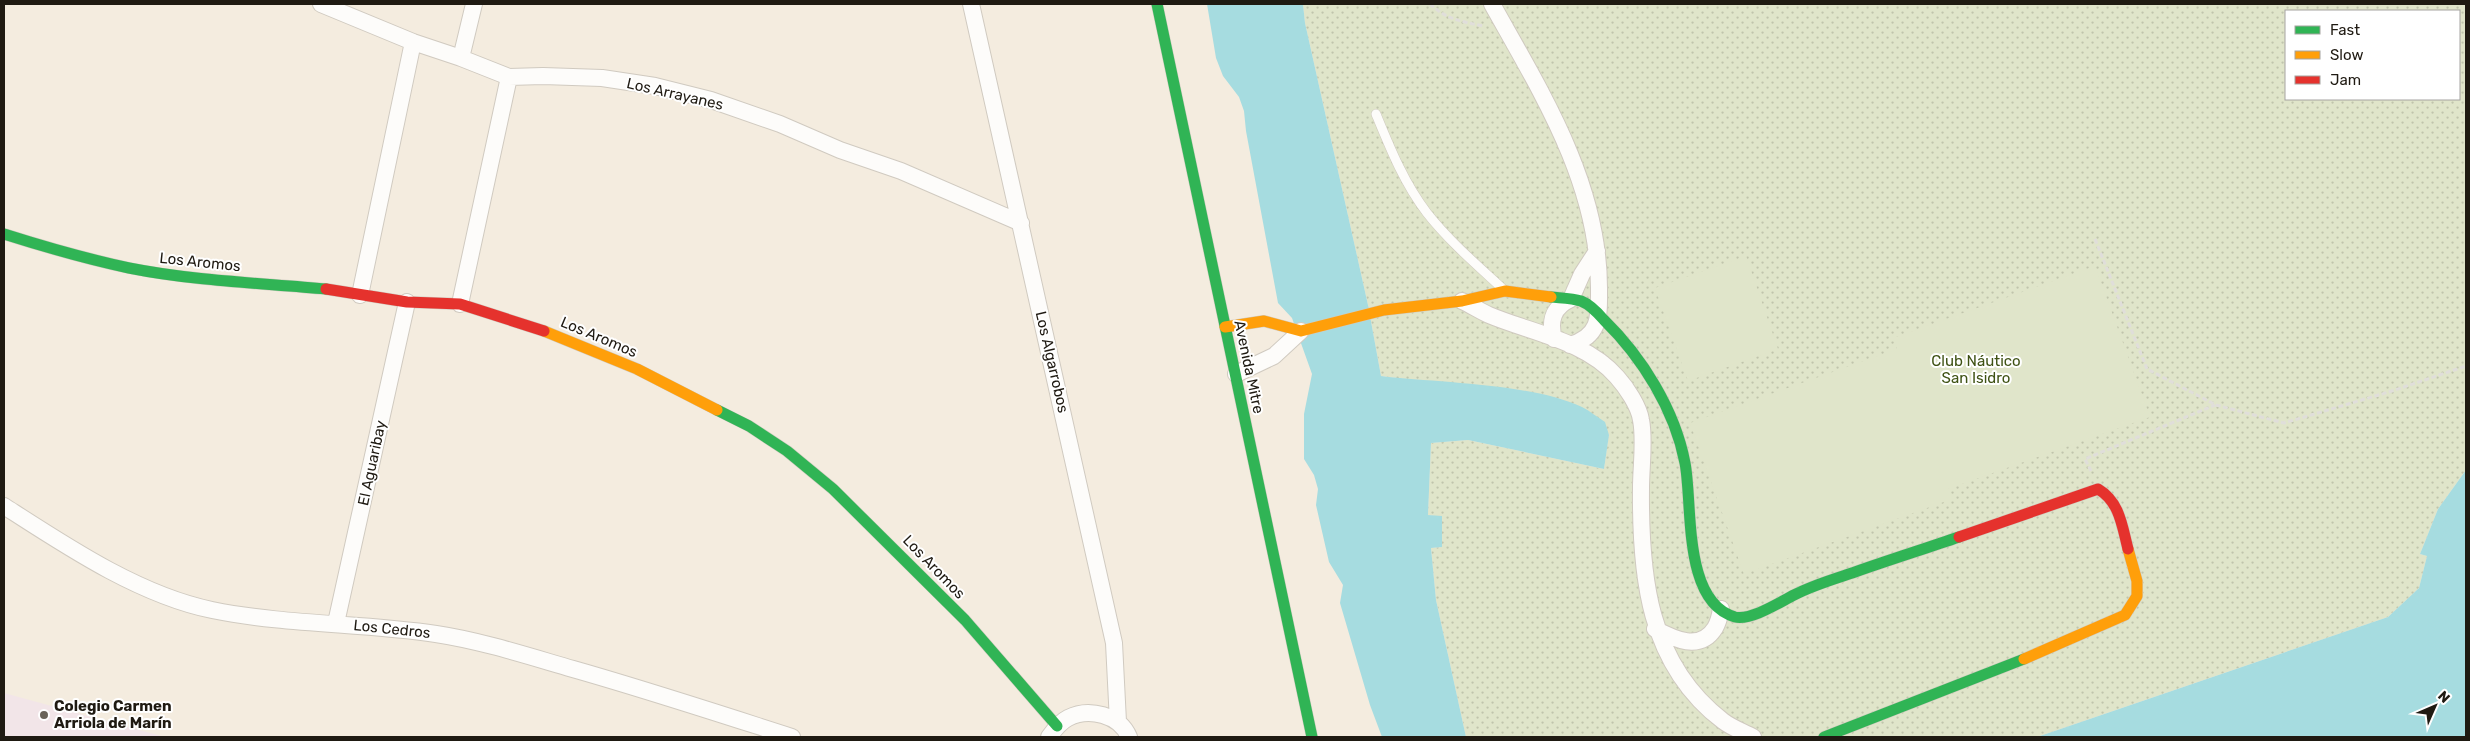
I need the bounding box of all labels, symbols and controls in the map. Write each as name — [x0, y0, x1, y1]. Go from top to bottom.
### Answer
legend — [2285, 10, 2460, 100]
text: Fast — [2330, 21, 2360, 39]
text: Slow — [2330, 46, 2363, 64]
text: Jam — [2330, 71, 2361, 89]
street label: Los Arrayanes — [625, 74, 725, 114]
street label: Los Aromos — [158, 249, 242, 275]
street label: Los Algarrobos — [1032, 309, 1073, 415]
street label: Los Aromos — [558, 313, 640, 361]
street label: Avenida Mitre — [1230, 319, 1268, 415]
park label: Club Náutico San Isidro — [1931, 352, 2021, 387]
street label: El Aguaribay — [354, 419, 390, 507]
street label: Los Aromos — [899, 531, 969, 603]
street label: Los Cedros — [353, 616, 432, 642]
north arrow — [2410, 681, 2460, 731]
text: N — [2434, 688, 2453, 707]
place label: Colegio Carmen Arriola de Marín — [54, 697, 172, 732]
marker: Colegio Carmen Arriola de Marín — [38, 709, 50, 721]

